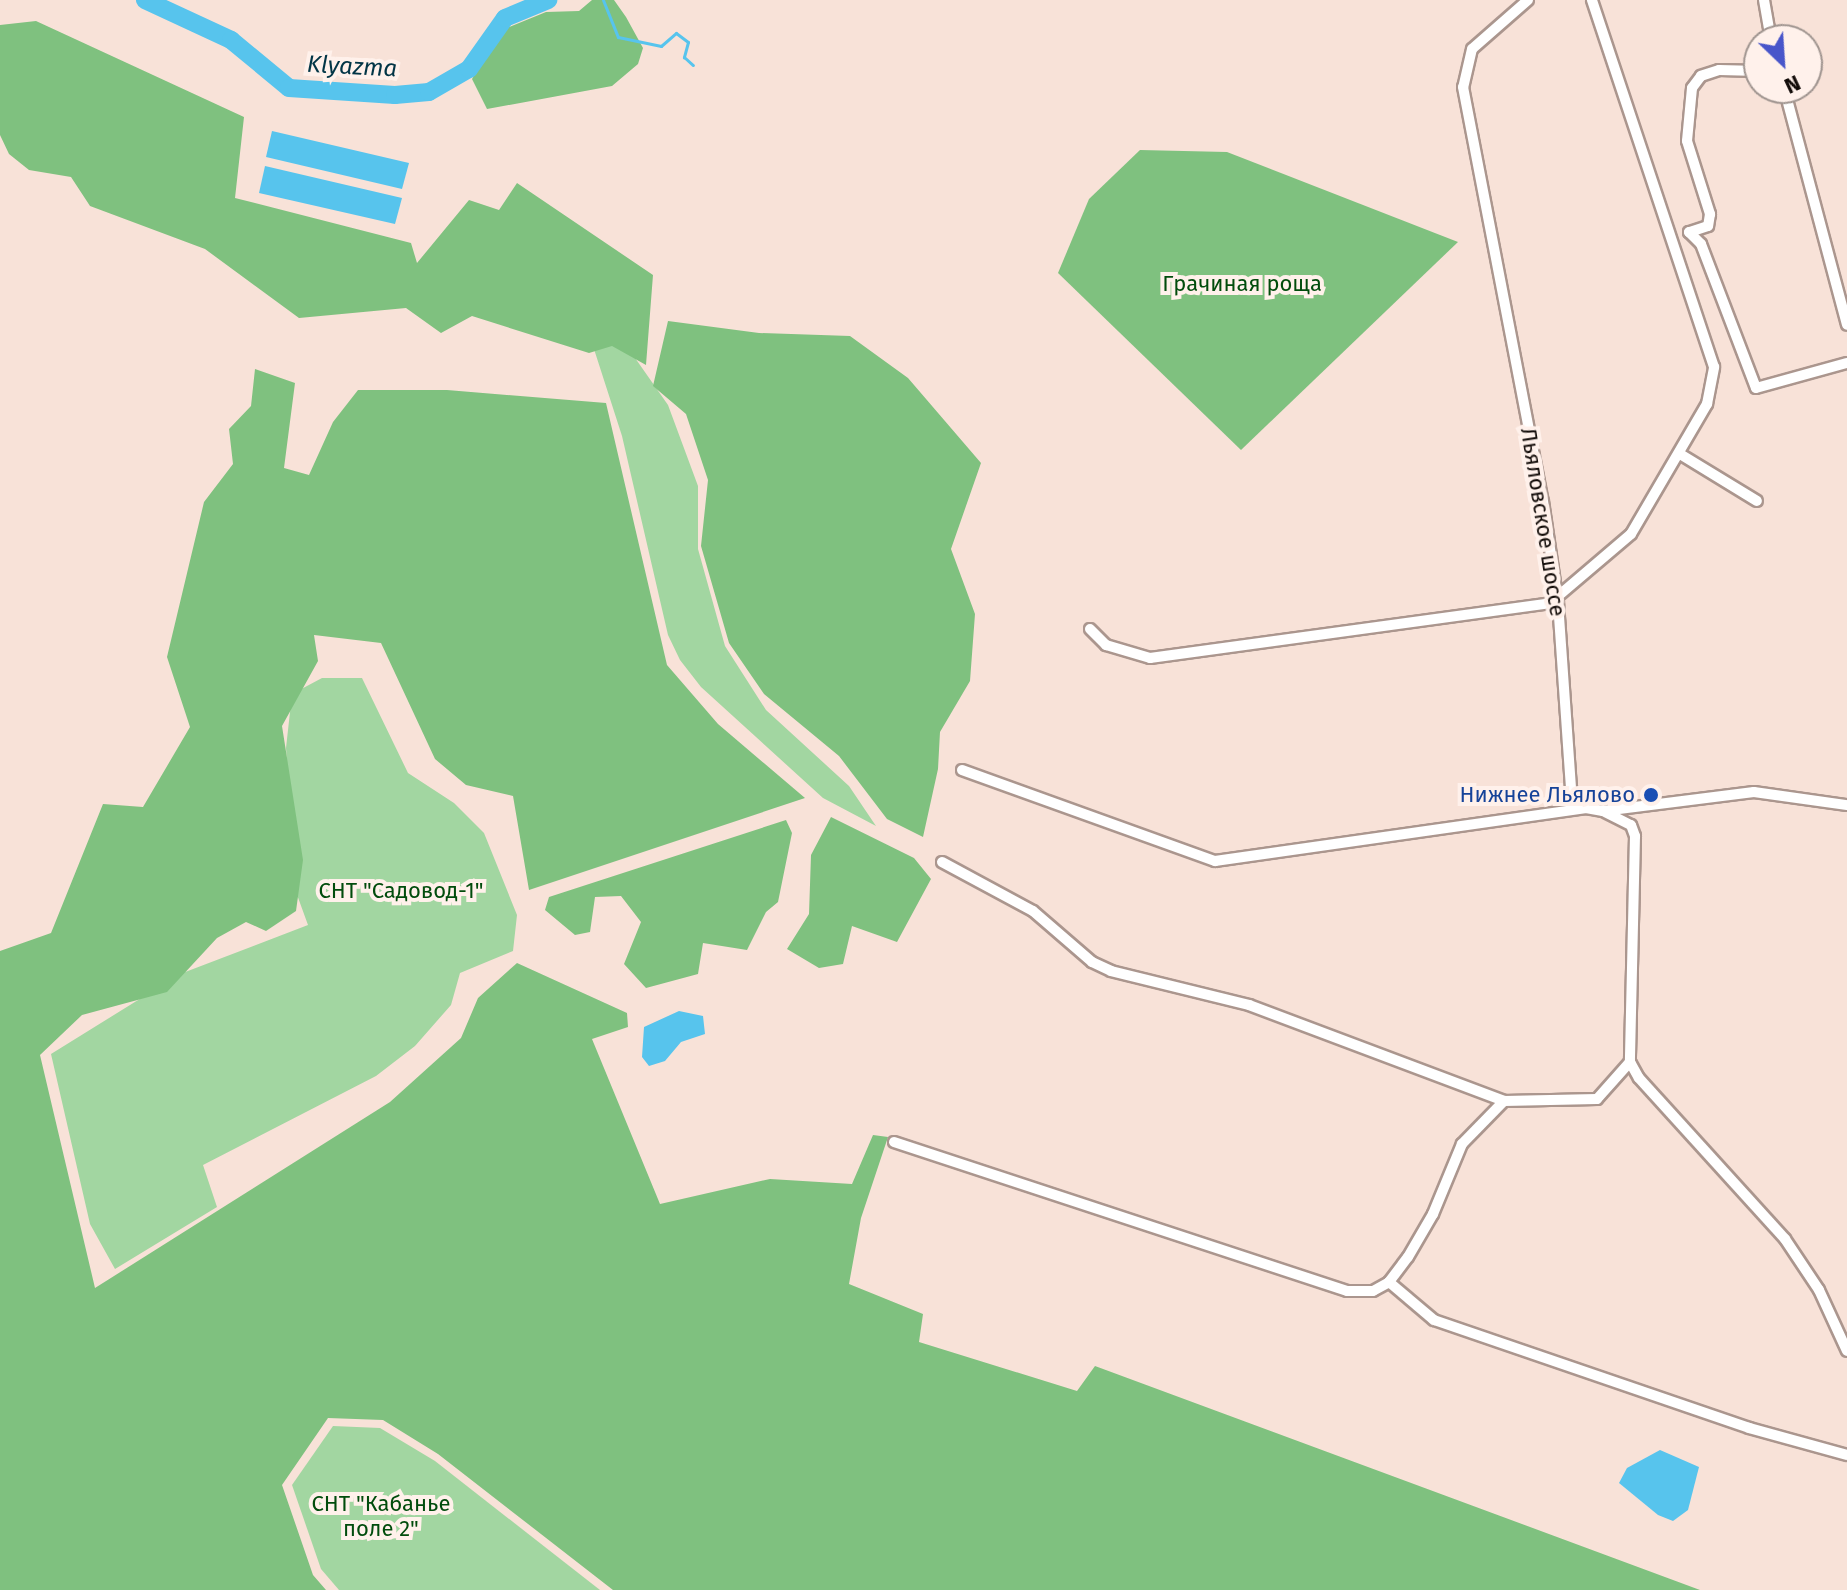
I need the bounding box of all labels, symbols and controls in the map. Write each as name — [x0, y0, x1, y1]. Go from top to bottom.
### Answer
north arrow — [1743, 24, 1823, 104]
water label: Klyazma — [306, 50, 398, 84]
text: N — [1780, 69, 1805, 100]
park label: Грачиная роща — [1162, 271, 1322, 297]
street label: Льяловское шоссе — [1515, 426, 1571, 618]
place label: Нижнее Льялово — [1460, 782, 1635, 808]
marker: Нижнее Льялово — [1642, 786, 1660, 804]
park label: СНТ "Садовод-1" — [318, 878, 484, 904]
park label: СНТ "Кабанье поле 2" — [312, 1490, 450, 1542]

